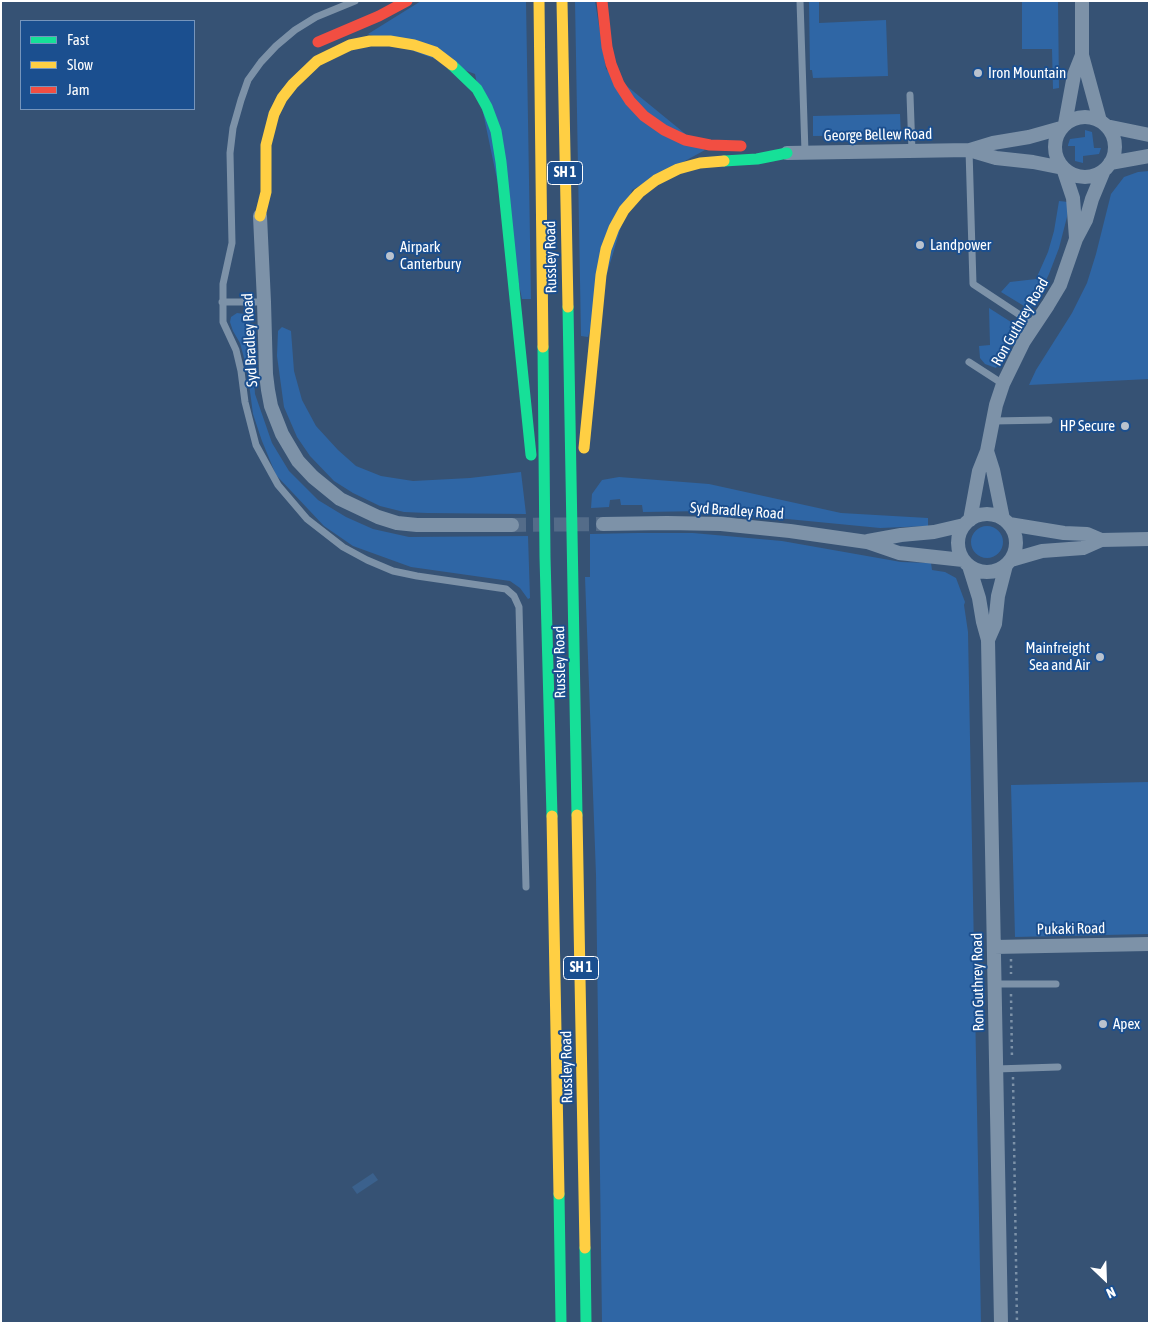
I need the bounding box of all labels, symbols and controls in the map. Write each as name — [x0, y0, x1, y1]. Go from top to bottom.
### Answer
legend — [20, 20, 195, 110]
text: Fast — [67, 31, 89, 48]
text: Slow — [67, 56, 93, 73]
place label: Iron Mountain — [988, 64, 1066, 82]
marker: Iron Mountain — [972, 67, 984, 79]
text: Jam — [67, 81, 90, 98]
street label: George Bellew Road — [823, 125, 933, 145]
road number: SH 1 — [548, 162, 582, 184]
street label: Russley Road — [541, 221, 561, 293]
place label: Landpower — [930, 236, 991, 254]
place label: Airpark Canterbury — [400, 238, 461, 273]
marker: Landpower — [914, 239, 926, 251]
marker: Airpark Canterbury — [384, 250, 396, 262]
street label: Ron Guthrey Road — [988, 275, 1052, 369]
street label: Syd Bradley Road — [239, 293, 261, 387]
place label: HP Secure — [1060, 417, 1115, 435]
marker: HP Secure — [1119, 420, 1131, 432]
street label: Syd Bradley Road — [689, 499, 785, 523]
street label: Russley Road — [550, 626, 570, 698]
place label: Mainfreight Sea and Air — [1025, 639, 1090, 674]
marker: Mainfreight Sea and Air — [1094, 651, 1106, 663]
street label: Pukaki Road — [1037, 919, 1105, 939]
street label: Ron Guthrey Road — [968, 933, 988, 1031]
road number: SH 1 — [564, 956, 598, 980]
place label: Apex — [1113, 1015, 1140, 1033]
marker: Apex — [1097, 1018, 1109, 1030]
street label: Russley Road — [557, 1031, 577, 1103]
north arrow — [1080, 1254, 1130, 1304]
text: N — [1104, 1284, 1118, 1302]

